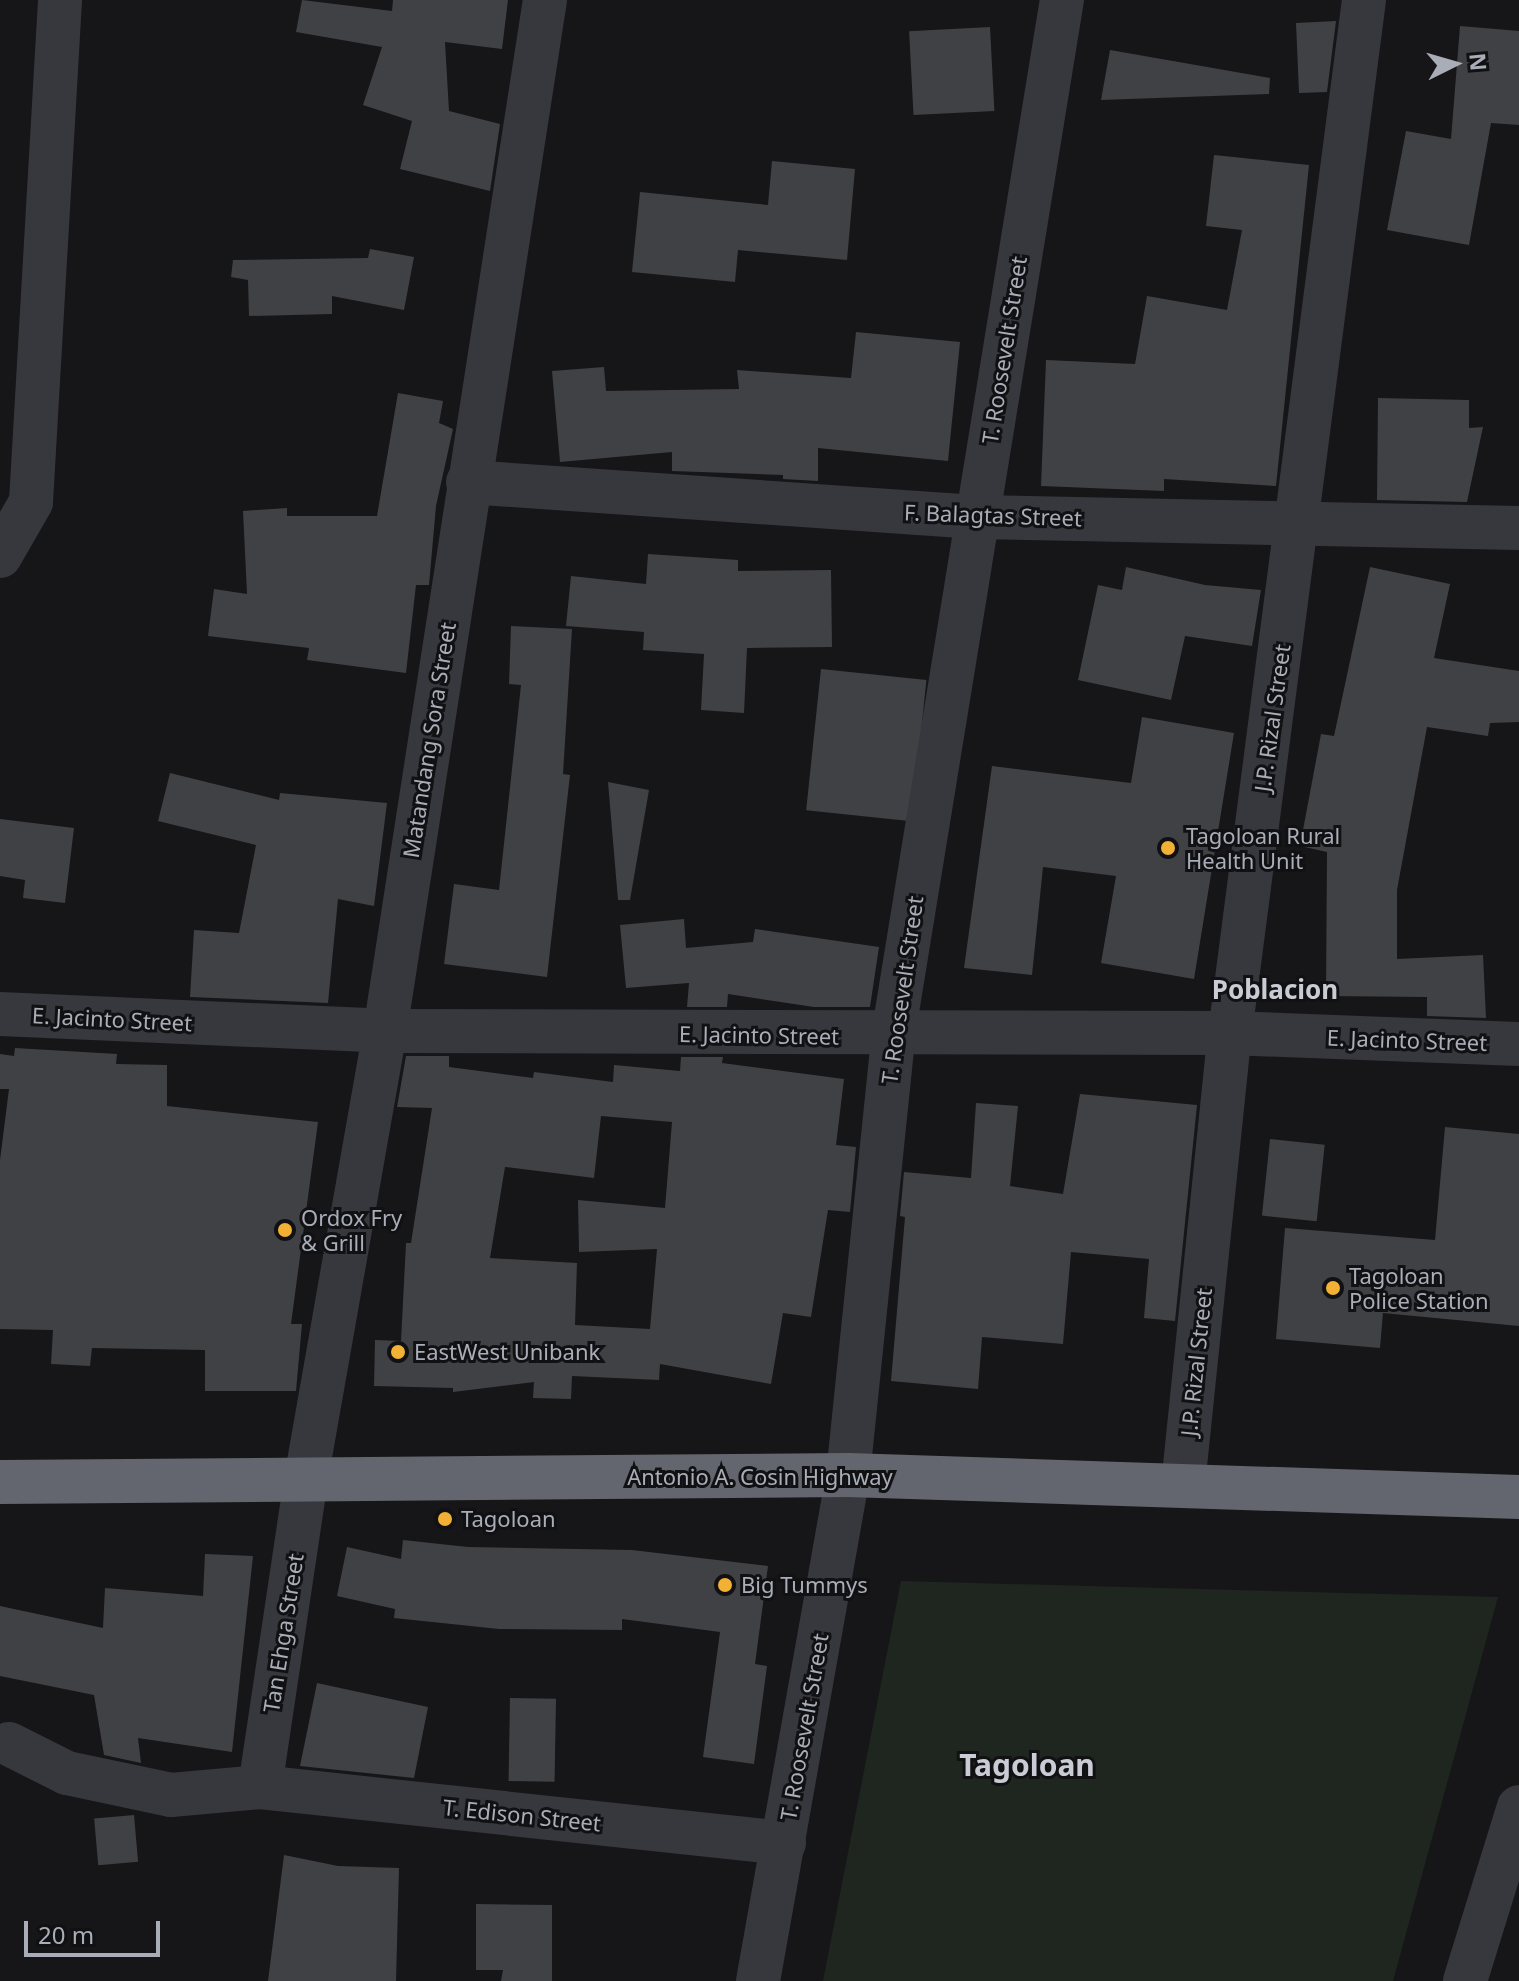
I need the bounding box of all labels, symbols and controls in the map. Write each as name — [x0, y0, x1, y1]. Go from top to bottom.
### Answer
north arrow — [1415, 24, 1495, 104]
text: N — [1463, 52, 1495, 72]
street label: T. Roosevelt Street — [976, 254, 1032, 446]
street label: F. Balagtas Street — [904, 499, 1082, 531]
street label: Matandang Sora Street — [397, 620, 461, 860]
street label: J.P. Rizal Street — [1249, 642, 1295, 794]
place label: Tagoloan Rural Health Unit — [1186, 822, 1340, 874]
marker: Tagoloan Rural Health Unit — [1157, 837, 1179, 859]
street label: T. Roosevelt Street — [876, 894, 928, 1086]
district label: Poblacion — [1212, 974, 1338, 1006]
street label: E. Jacinto Street — [31, 1002, 193, 1036]
street label: E. Jacinto Street — [679, 1020, 839, 1050]
street label: E. Jacinto Street — [1326, 1024, 1488, 1056]
place label: Ordox Fry & Grill — [301, 1204, 402, 1256]
marker: Ordox Fry & Grill — [276, 1221, 294, 1239]
place label: Tagoloan Police Station — [1349, 1262, 1489, 1314]
marker: Tagoloan Police Station — [1324, 1279, 1342, 1297]
street label: J.P. Rizal Street — [1175, 1287, 1217, 1437]
place label: EastWest Unibank — [414, 1339, 600, 1365]
marker: EastWest Unibank — [389, 1343, 407, 1361]
street label: Antonio A. Cosin Highway — [627, 1464, 893, 1490]
place label: Tagoloan — [461, 1506, 556, 1532]
marker: Tagoloan — [436, 1510, 454, 1528]
street label: Tan Ehga Street — [257, 1551, 309, 1715]
place label: Big Tummys — [741, 1572, 868, 1598]
marker: Big Tummys — [716, 1576, 734, 1594]
street label: T. Roosevelt Street — [775, 1631, 833, 1823]
district label: Tagoloan — [959, 1747, 1095, 1783]
street label: T. Edison Street — [442, 1794, 602, 1836]
scale bar — [28, 1905, 164, 1955]
text: 20 m — [38, 1918, 94, 1951]

